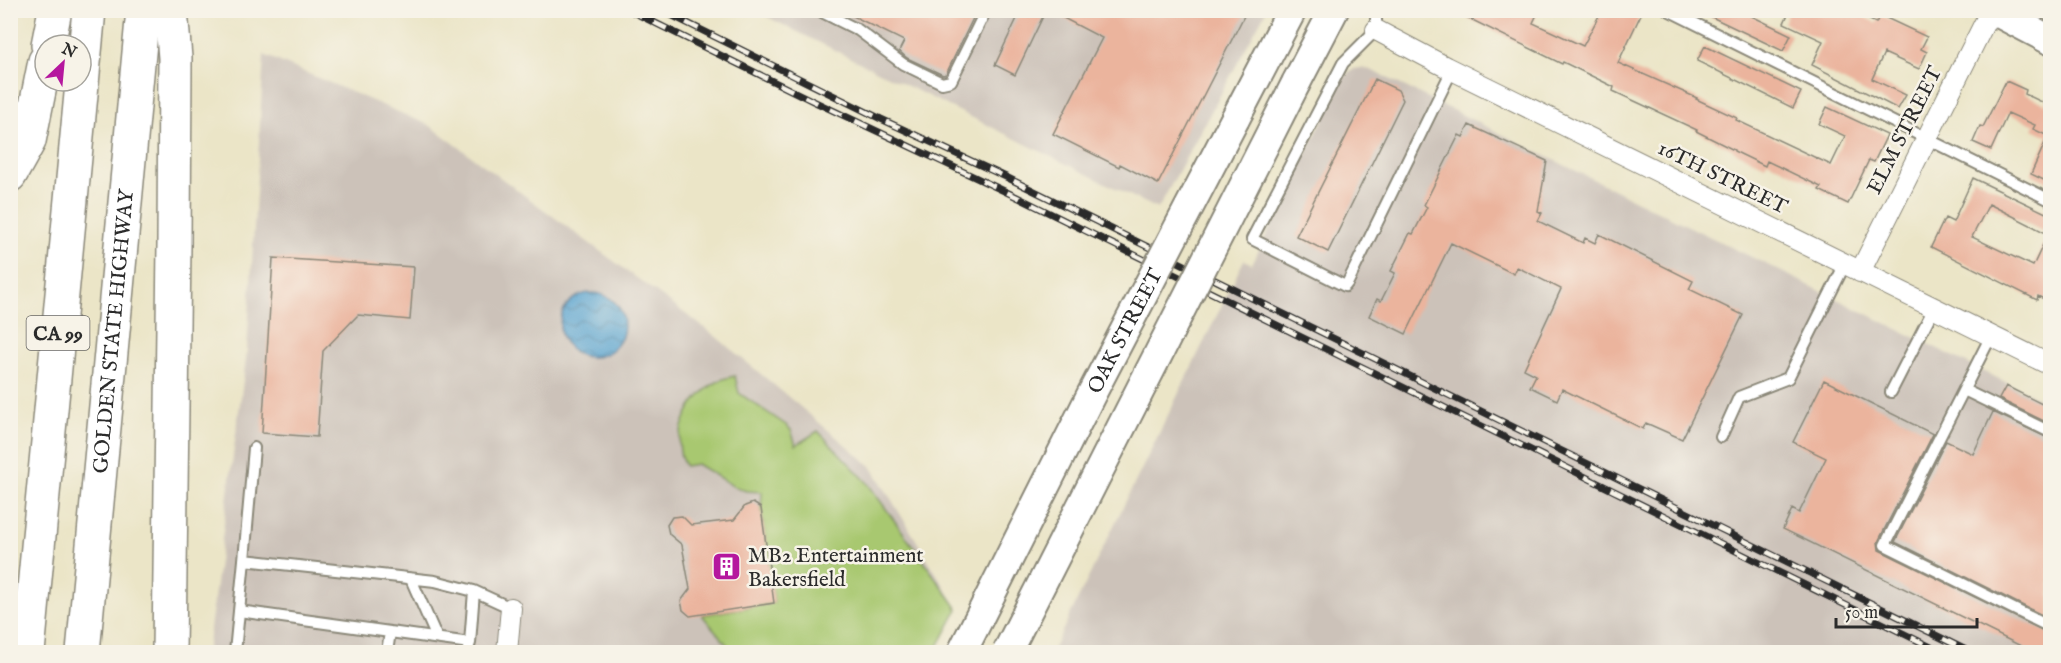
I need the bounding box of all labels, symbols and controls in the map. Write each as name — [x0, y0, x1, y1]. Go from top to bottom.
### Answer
north arrow — [33, 33, 93, 93]
text: N — [57, 39, 79, 63]
street label: ELM STREET — [1861, 61, 1949, 199]
street label: 16TH STREET — [1653, 135, 1792, 222]
street label: GOLDEN STATE HIGHWAY — [88, 187, 141, 475]
street label: OAK STREET — [1082, 264, 1170, 399]
road number: CA 99 — [26, 316, 90, 350]
place label: MB2 Entertainment Bakersfield — [748, 543, 924, 594]
building icon: MB2 Entertainment Bakersfield — [711, 551, 743, 583]
scale bar — [1836, 591, 1977, 629]
text: 50 m — [1845, 602, 1878, 625]

